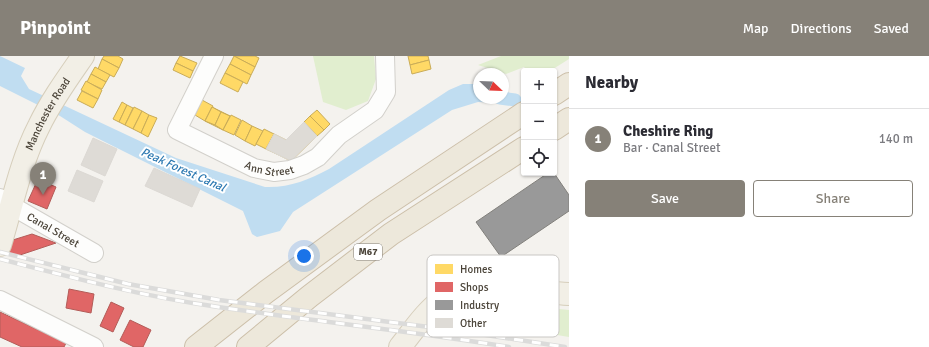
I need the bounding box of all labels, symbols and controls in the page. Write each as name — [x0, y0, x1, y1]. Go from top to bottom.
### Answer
text: Pinpoint — [20, 16, 91, 40]
text: Map — [743, 20, 769, 37]
text: Directions — [791, 20, 852, 37]
text: Saved — [874, 20, 909, 37]
north arrow — [473, 68, 509, 104]
map controls — [521, 68, 557, 176]
button: + — [521, 68, 557, 104]
text: Nearby — [585, 72, 638, 93]
street label: Manchester Road — [22, 75, 73, 152]
button: − — [521, 104, 557, 140]
text: Cheshire Ring — [623, 122, 713, 140]
text: 1 — [594, 131, 602, 147]
text: 140 m — [879, 131, 913, 147]
button: locate — [521, 140, 557, 176]
text: Bar · Canal Street — [623, 140, 721, 156]
water label: Peak Forest Canal — [138, 145, 229, 196]
street label: Ann Street — [243, 158, 296, 179]
pin: 1 — [30, 162, 56, 195]
button: Save — [585, 180, 745, 217]
button: Share — [753, 180, 913, 217]
street label: Canal Street — [25, 210, 82, 250]
road number: M67 — [354, 244, 382, 260]
your location — [294, 246, 314, 266]
legend — [427, 255, 559, 337]
text: Homes — [460, 263, 492, 276]
text: Shops — [460, 281, 489, 294]
text: Industry — [460, 299, 500, 312]
text: Other — [460, 317, 487, 330]

